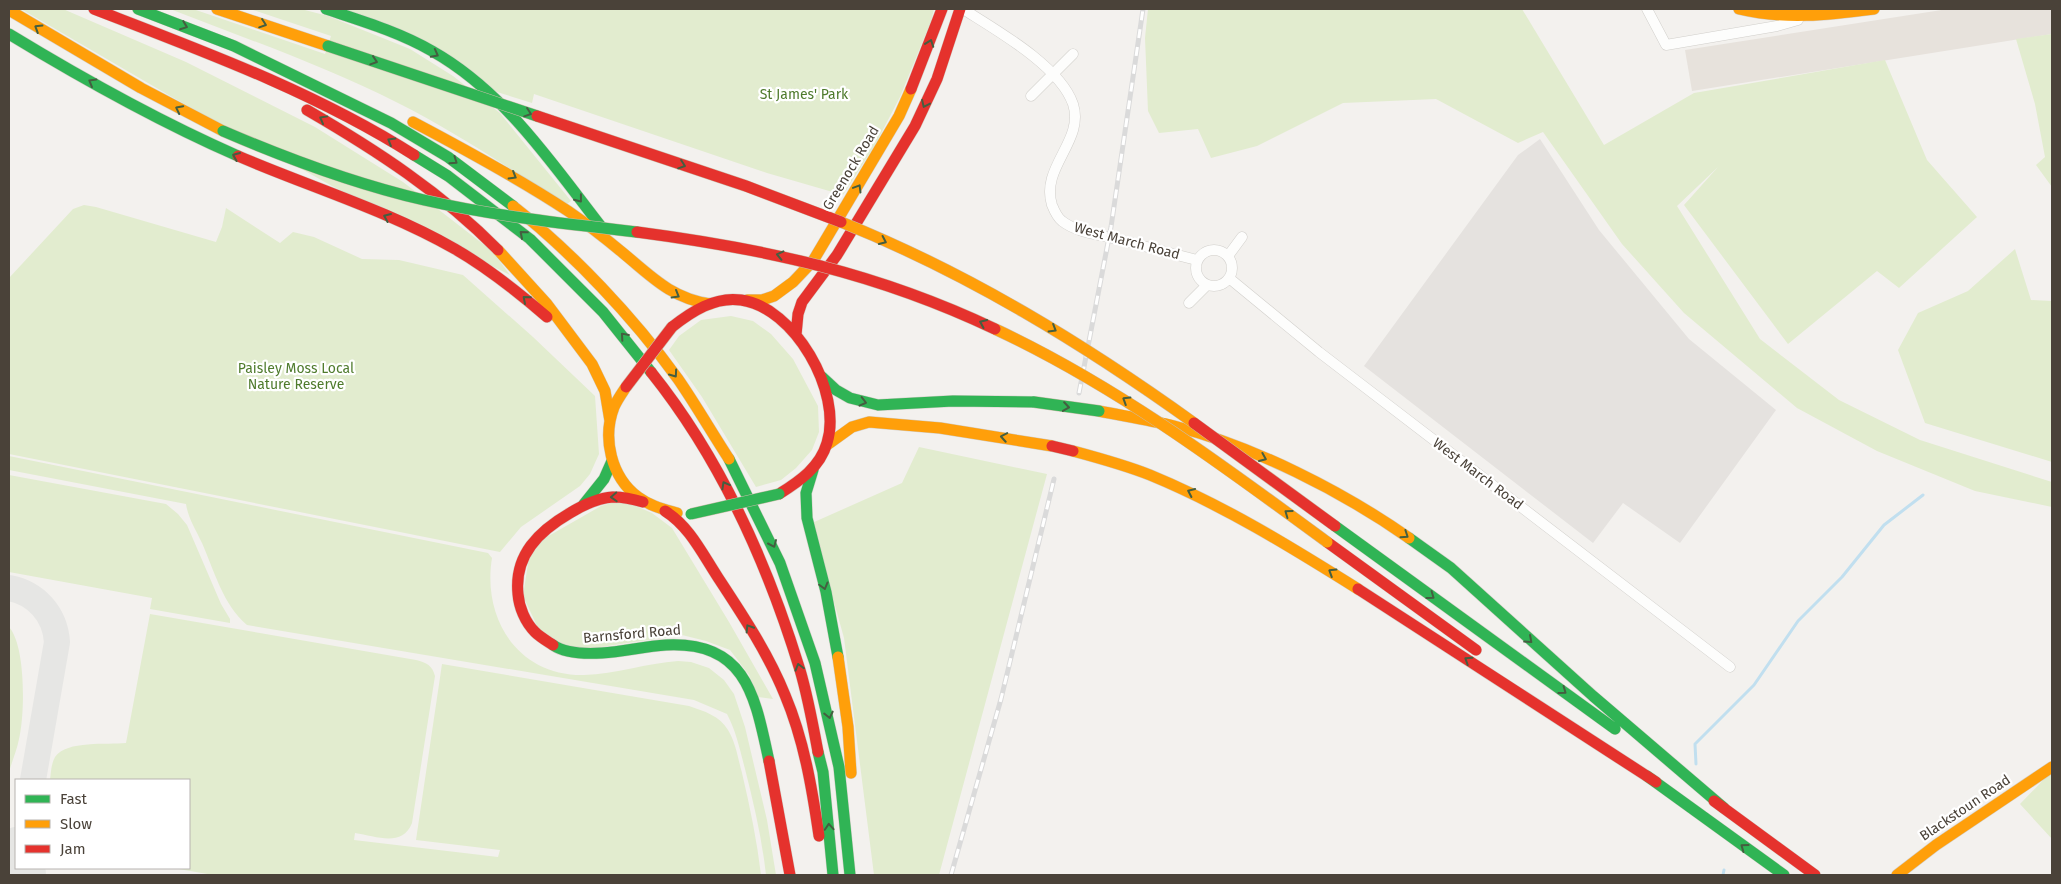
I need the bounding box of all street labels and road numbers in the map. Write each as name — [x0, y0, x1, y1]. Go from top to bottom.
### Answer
street label: Greenock Road — [819, 123, 883, 213]
street label: West March Road — [1072, 219, 1182, 263]
street label: West March Road — [1429, 434, 1527, 514]
street label: Barnsford Road — [582, 621, 682, 647]
street label: Blackstoun Road — [1916, 771, 2014, 845]

